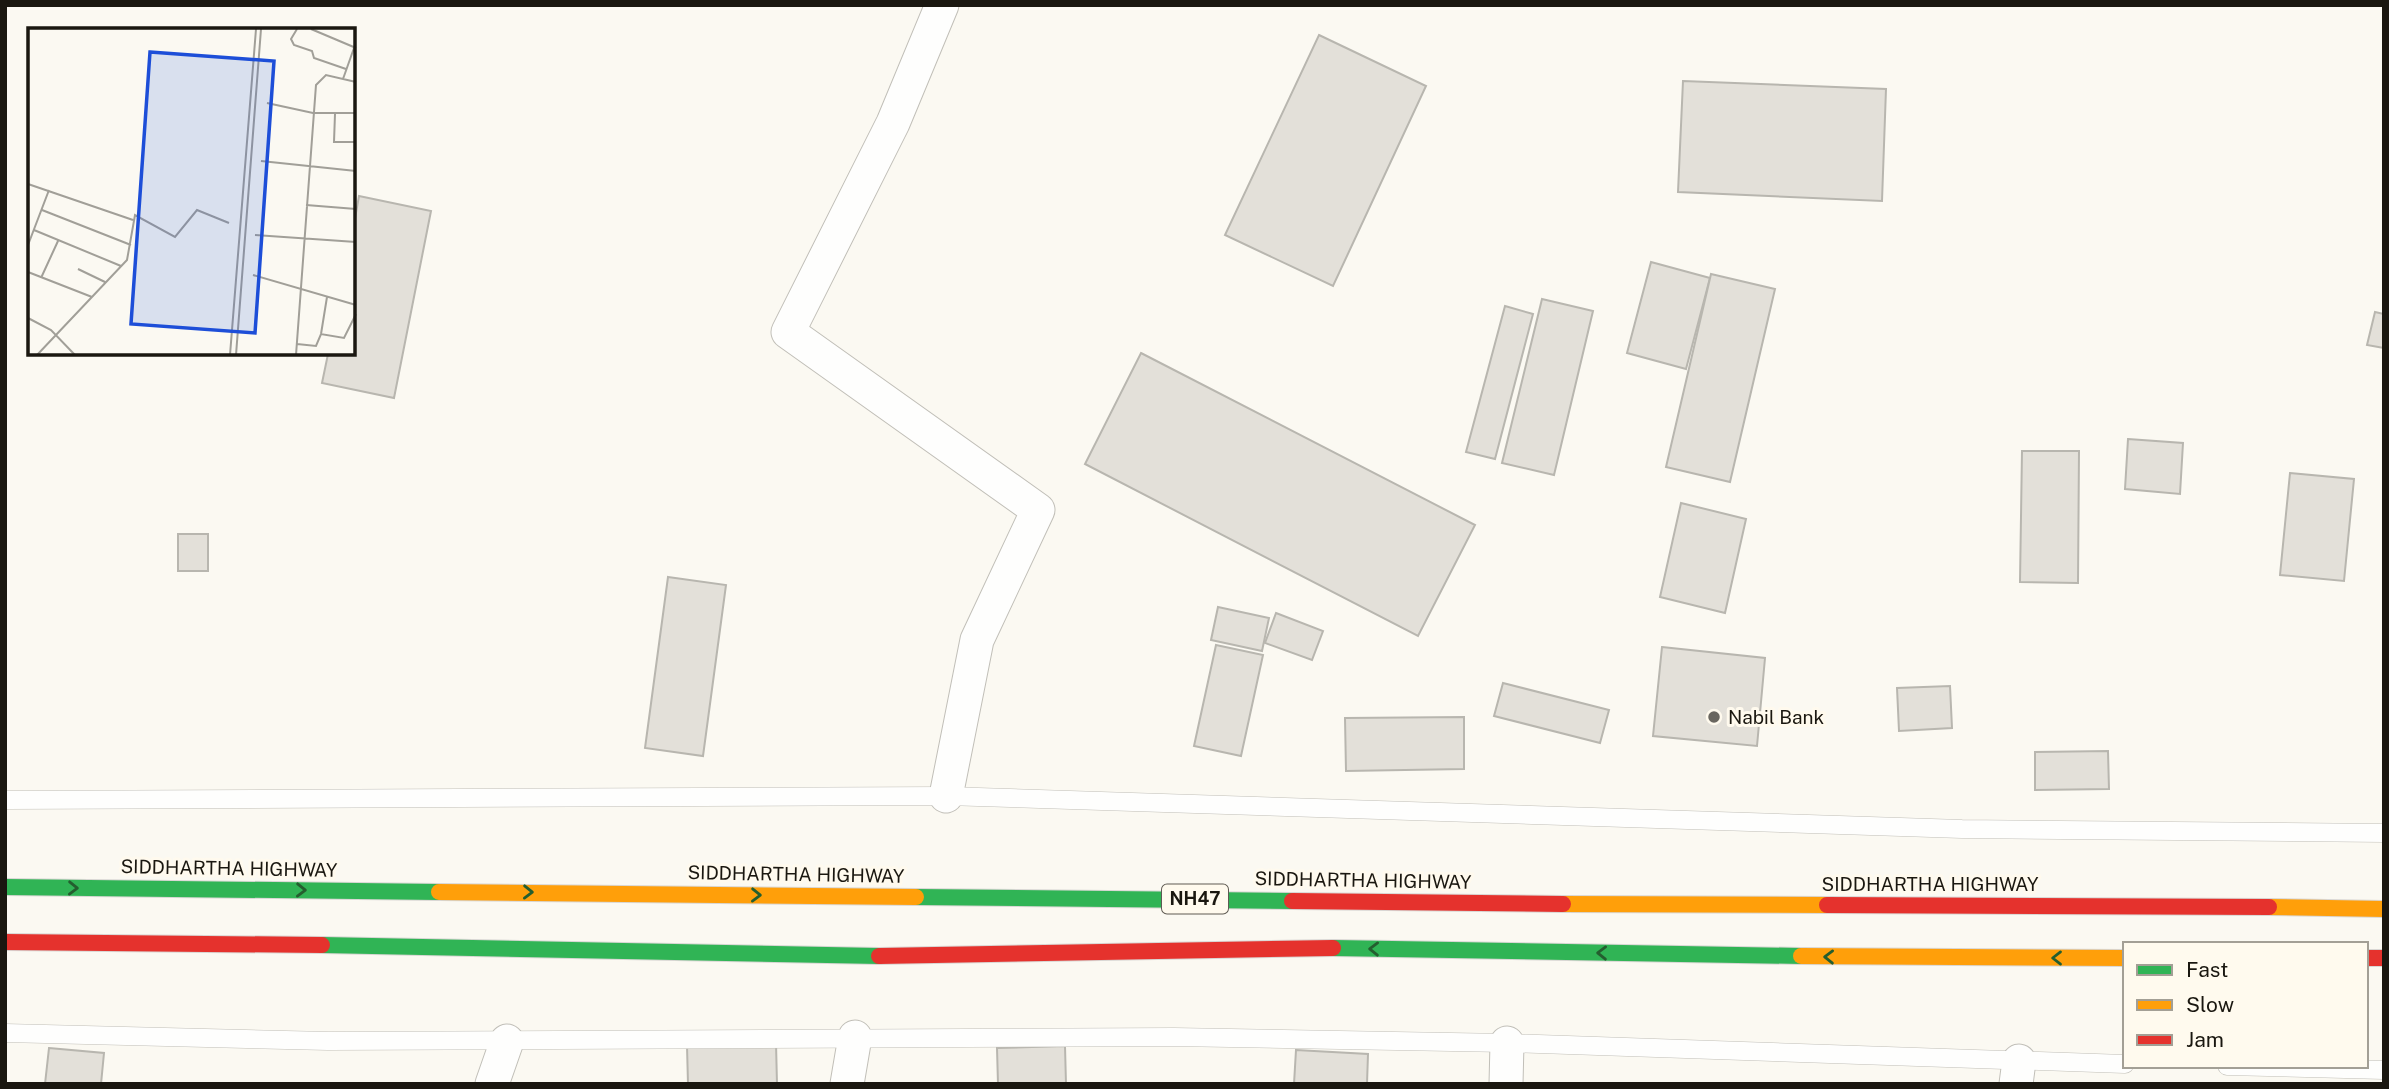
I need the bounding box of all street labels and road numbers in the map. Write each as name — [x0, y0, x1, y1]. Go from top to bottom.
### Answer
street label: SIDDHARTHA HIGHWAY — [120, 855, 338, 881]
street label: SIDDHARTHA HIGHWAY — [687, 861, 905, 887]
street label: SIDDHARTHA HIGHWAY — [1254, 867, 1472, 893]
street label: SIDDHARTHA HIGHWAY — [1821, 873, 2039, 895]
road number: NH47 — [1162, 884, 1228, 914]

